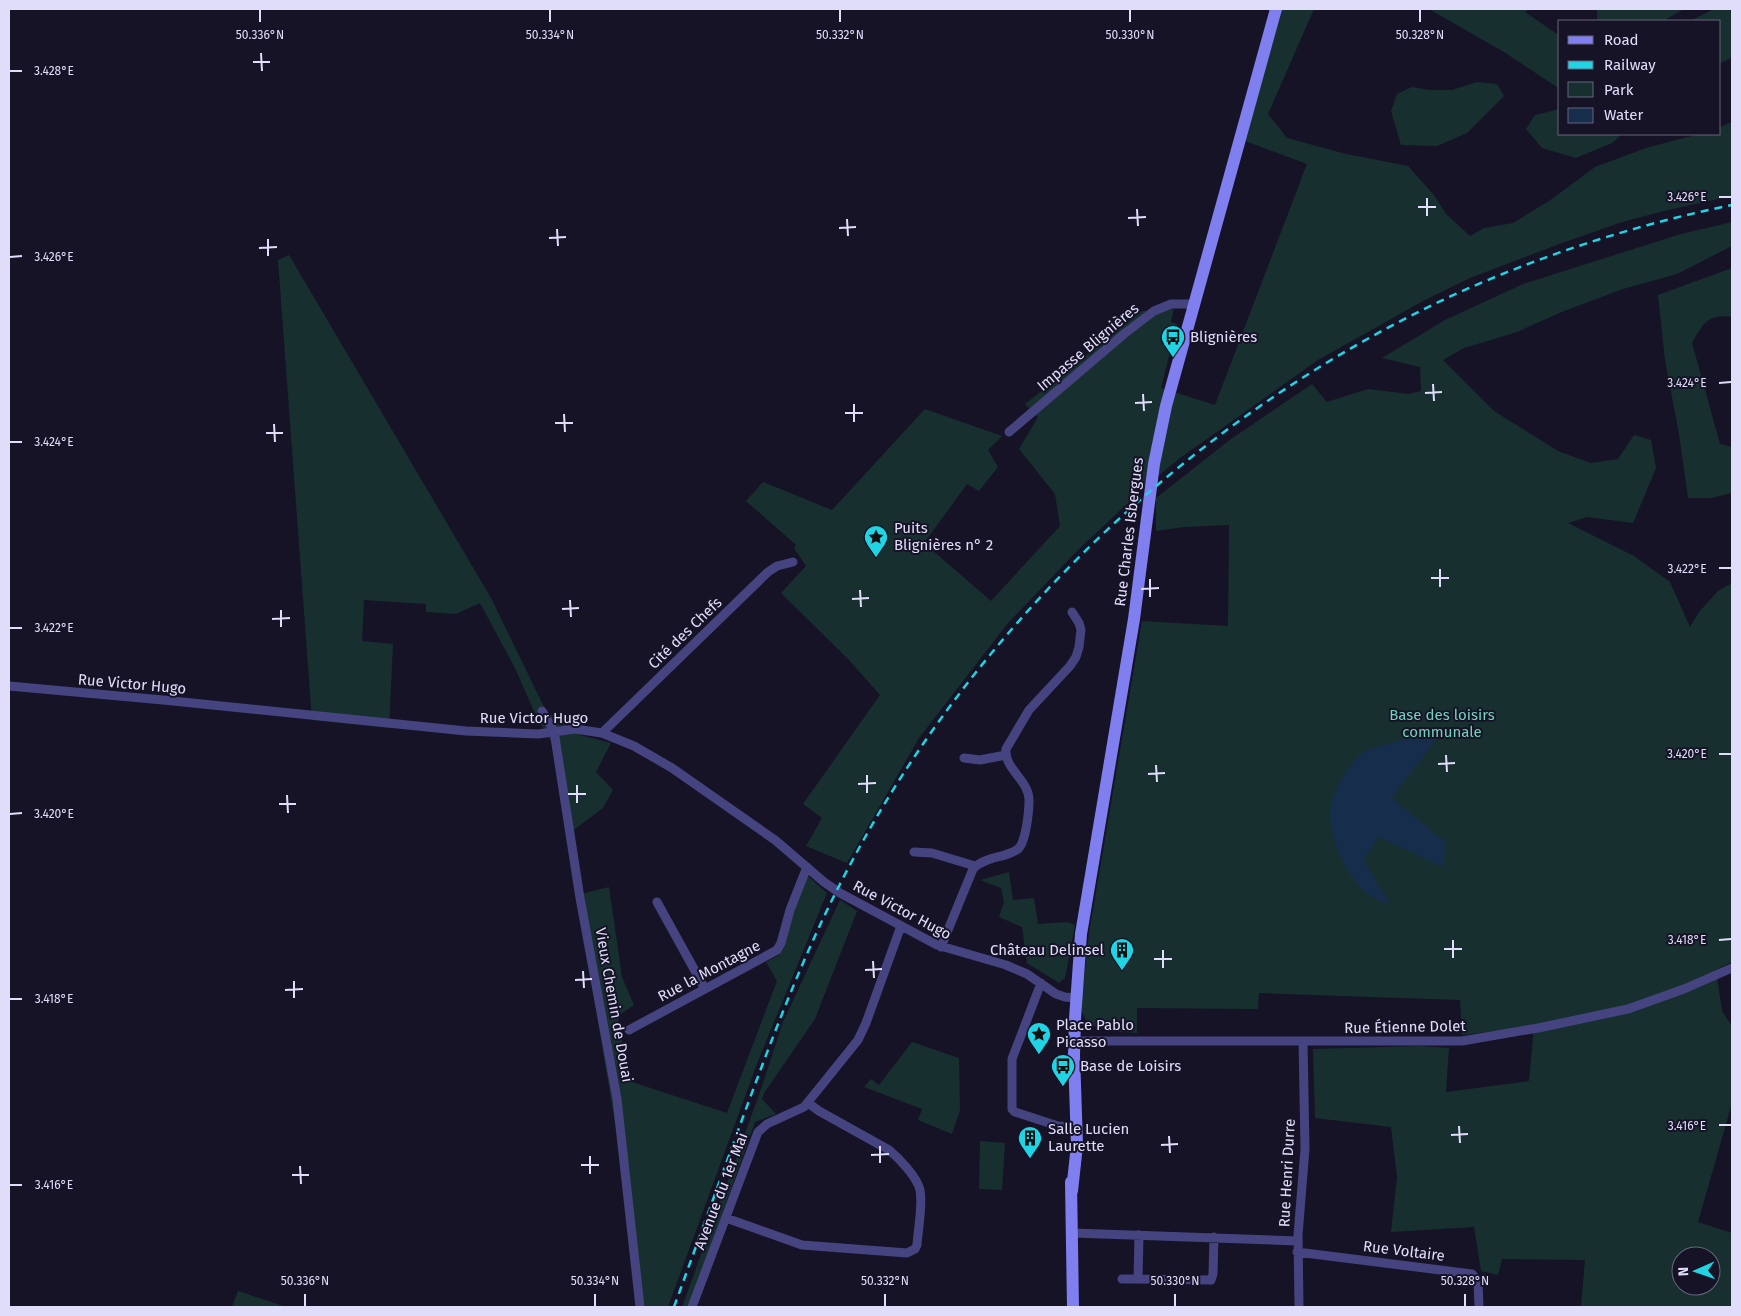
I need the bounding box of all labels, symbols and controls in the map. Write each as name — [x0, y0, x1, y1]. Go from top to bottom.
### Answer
legend — [1558, 20, 1721, 135]
text: 50.336°N — [236, 28, 284, 42]
text: 50.334°N — [526, 28, 574, 42]
text: 50.332°N — [816, 28, 864, 42]
text: 50.330°N — [1106, 28, 1154, 42]
text: 50.328°N — [1396, 28, 1444, 42]
text: Road — [1604, 31, 1639, 49]
text: Railway — [1604, 56, 1656, 74]
text: 3.428°E — [34, 64, 74, 78]
text: Park — [1604, 81, 1634, 99]
text: Water — [1604, 106, 1643, 124]
text: 3.426°E — [1667, 190, 1707, 204]
text: 3.426°E — [34, 250, 74, 264]
street label: Impasse Blignières — [1033, 299, 1143, 395]
bus stop icon: Blignières — [1160, 324, 1186, 358]
place label: Blignières — [1190, 328, 1257, 346]
text: 3.424°E — [1667, 376, 1707, 390]
text: 3.424°E — [34, 435, 74, 449]
street label: Rue Charles Isbergues — [1111, 456, 1147, 608]
place label: Puits Blignières n° 2 — [894, 519, 993, 554]
place icon: Puits Blignières n° 2 — [863, 524, 889, 558]
text: 3.422°E — [1667, 562, 1707, 576]
street label: Cité des Chefs — [644, 593, 726, 673]
text: 3.422°E — [34, 621, 74, 635]
street label: Rue Victor Hugo — [77, 670, 187, 698]
park label: Base des loisirs communale — [1389, 706, 1495, 741]
street label: Rue Victor Hugo — [480, 709, 588, 727]
text: 3.420°E — [1667, 747, 1707, 761]
text: 3.420°E — [34, 807, 74, 821]
street label: Rue Victor Hugo — [850, 877, 954, 943]
street label: Vieux Chemin de Douai — [592, 926, 636, 1084]
text: 3.418°E — [1668, 933, 1706, 947]
street label: Rue la Montagne — [655, 936, 763, 1006]
building icon: Château Delinsel — [1109, 937, 1135, 971]
place label: Château Delinsel — [990, 941, 1105, 959]
text: 3.418°E — [35, 992, 73, 1006]
place label: Place Pablo Picasso — [1056, 1016, 1134, 1051]
street label: Rue Étienne Dolet — [1344, 1017, 1467, 1037]
place icon: Place Pablo Picasso — [1026, 1021, 1052, 1055]
bus stop icon: Base de Loisirs — [1050, 1053, 1076, 1087]
place label: Base de Loisirs — [1080, 1057, 1181, 1075]
street label: Rue Henri Durre — [1275, 1118, 1299, 1228]
text: 3.416°E — [1668, 1119, 1706, 1133]
place label: Salle Lucien Laurette — [1048, 1120, 1129, 1155]
building icon: Salle Lucien Laurette — [1017, 1125, 1043, 1159]
street label: Avenue du 1er Mai — [690, 1130, 752, 1252]
text: 3.416°E — [35, 1178, 73, 1192]
street label: Rue Voltaire — [1362, 1237, 1446, 1265]
north arrow — [1671, 1246, 1721, 1296]
text: N — [1675, 1266, 1692, 1276]
text: 50.336°N — [281, 1274, 329, 1288]
text: 50.334°N — [571, 1274, 619, 1288]
text: 50.332°N — [861, 1274, 909, 1288]
text: 50.330°N — [1151, 1274, 1199, 1288]
text: 50.328°N — [1441, 1274, 1489, 1288]

